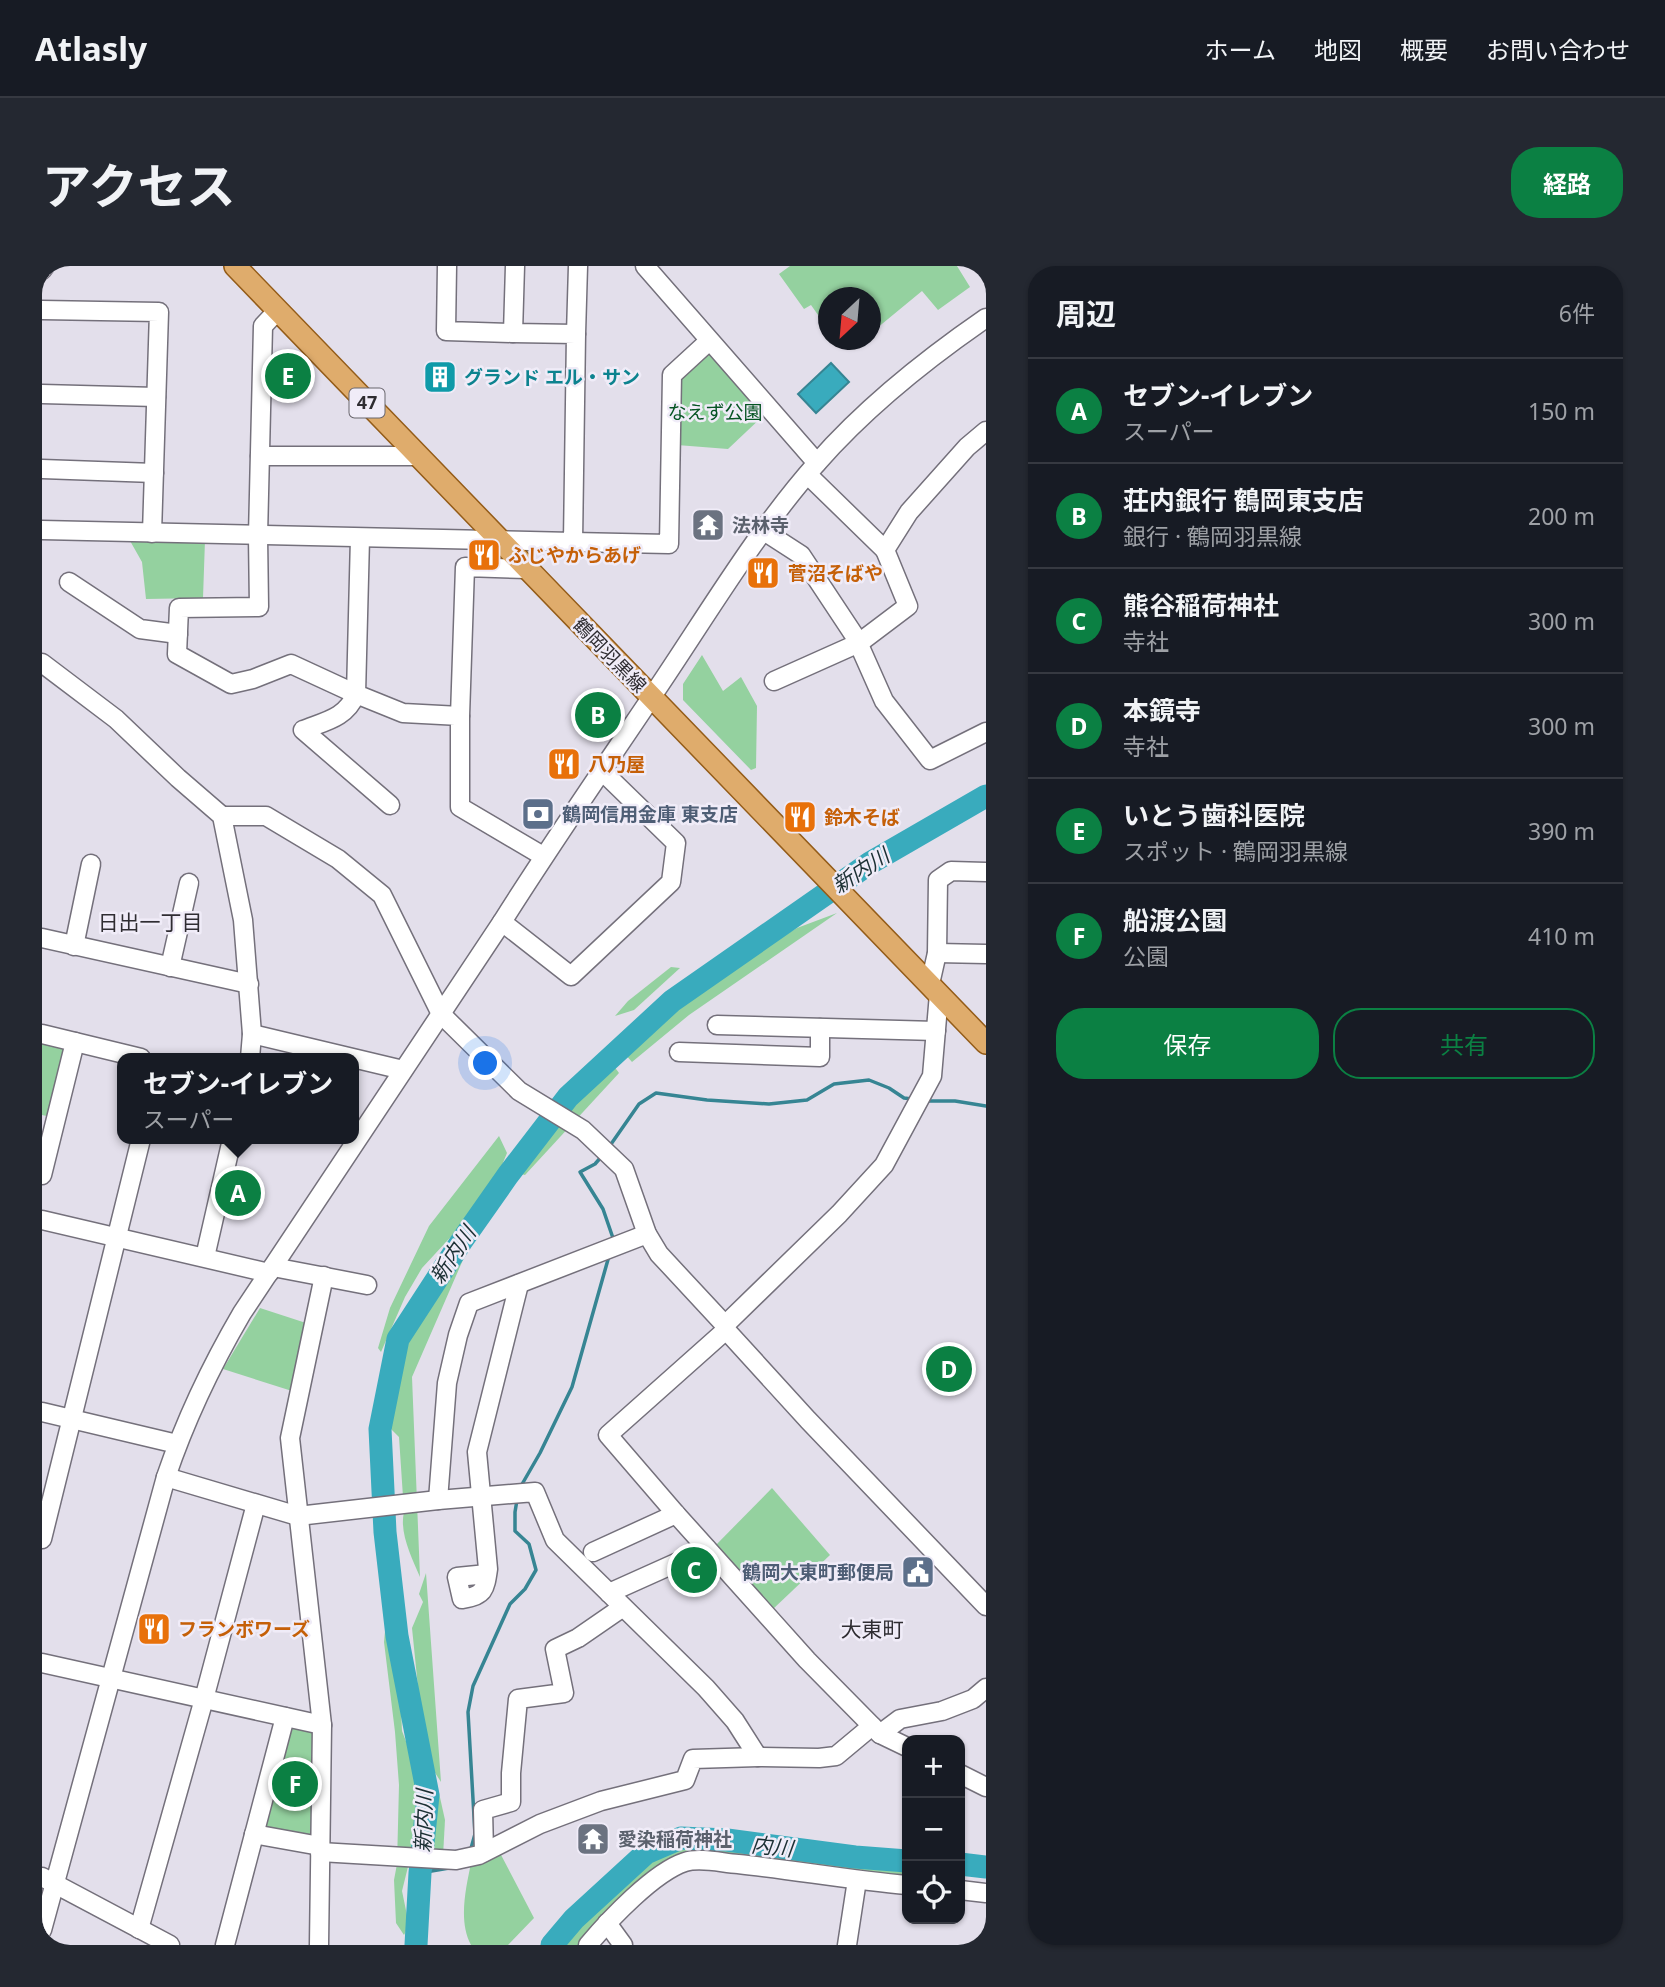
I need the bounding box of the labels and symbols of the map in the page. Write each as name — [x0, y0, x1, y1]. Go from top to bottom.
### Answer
north arrow — [818, 287, 881, 350]
pin: E — [265, 350, 311, 402]
building icon: グランド エル・サン — [421, 358, 459, 396]
place label: グランド エル・サン — [464, 364, 640, 390]
road number: 47 — [350, 388, 384, 418]
park label: なえず公園 — [667, 399, 763, 425]
temple icon: 法林寺 — [689, 506, 727, 544]
place label: 法林寺 — [732, 512, 789, 538]
restaurant icon: ふじやからあげ — [465, 536, 503, 574]
place label: ふじやからあげ — [508, 542, 641, 568]
restaurant icon: 菅沼そばや — [744, 554, 782, 592]
place label: 菅沼そばや — [788, 560, 883, 586]
street label: 鶴岡羽黒線 — [568, 612, 652, 698]
pin: B — [575, 689, 621, 741]
restaurant icon: 八乃屋 — [545, 745, 583, 783]
place label: 八乃屋 — [588, 751, 645, 777]
bank icon: 鶴岡信用金庫 東支店 — [519, 795, 557, 833]
restaurant icon: 鈴木そば — [781, 798, 819, 836]
place label: 鶴岡信用金庫 東支店 — [562, 801, 738, 827]
place label: 鈴木そば — [824, 804, 900, 830]
water label: 新内川 — [826, 840, 896, 899]
district label: 日出一丁目 — [98, 908, 203, 936]
your location — [468, 1046, 502, 1080]
pin: A — [215, 1167, 261, 1219]
water label: 新内川 — [423, 1219, 483, 1288]
pin: D — [926, 1343, 972, 1395]
pin: C — [671, 1544, 717, 1596]
public building icon: 鶴岡大東町郵便局 — [899, 1553, 937, 1591]
place label: 鶴岡大東町郵便局 — [742, 1559, 894, 1585]
restaurant icon: フランボワーズ — [135, 1610, 173, 1648]
district label: 大東町 — [841, 1615, 904, 1643]
place label: フランボワーズ — [178, 1616, 310, 1642]
pin: F — [272, 1758, 318, 1810]
water label: 新内川 — [408, 1787, 438, 1853]
temple icon: 愛染稲荷神社 — [574, 1820, 612, 1858]
place label: 愛染稲荷神社 — [618, 1826, 732, 1852]
water label: 内川 — [750, 1830, 796, 1862]

